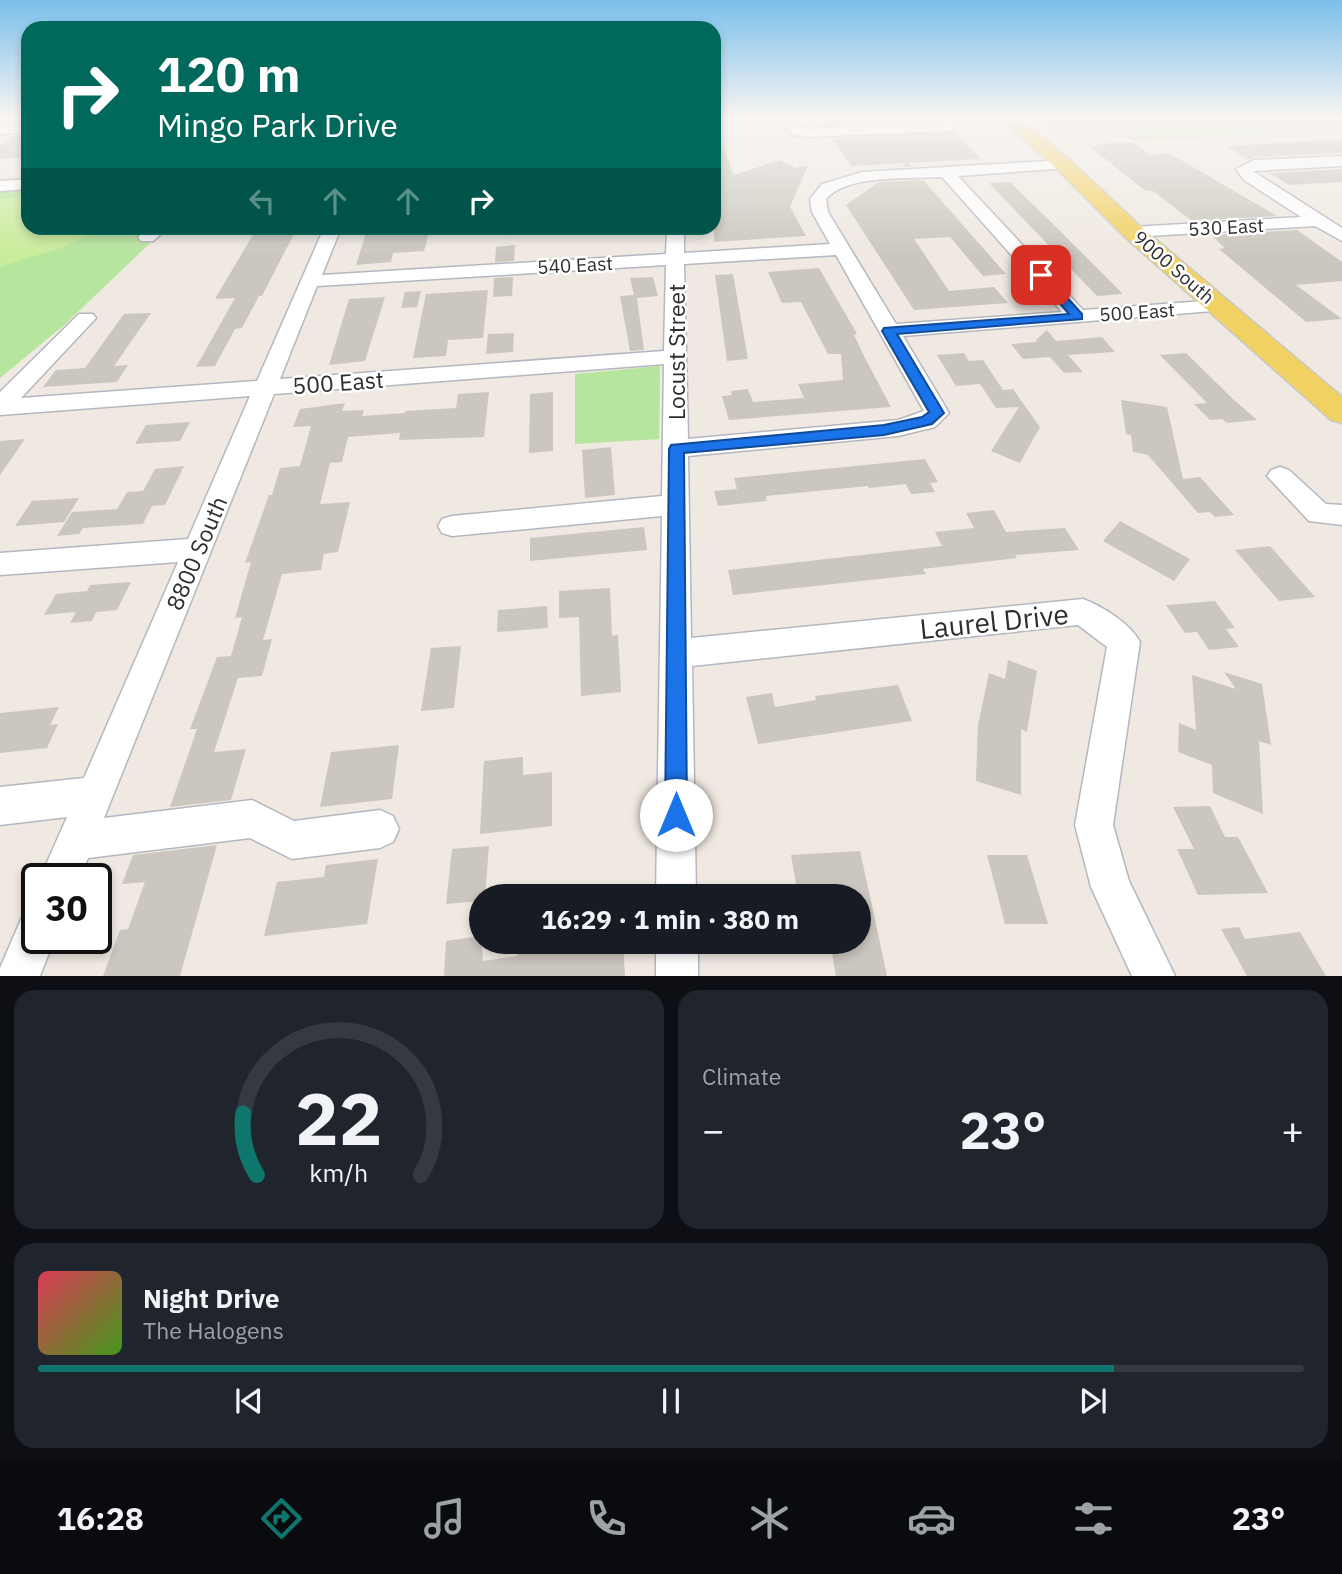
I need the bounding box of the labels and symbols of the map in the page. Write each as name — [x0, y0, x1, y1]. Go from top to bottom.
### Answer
street label: 530 East — [1188, 213, 1264, 241]
street label: 9000 South — [1128, 225, 1220, 309]
pin — [1011, 245, 1071, 305]
street label: 540 East — [537, 251, 613, 279]
street label: Locust Street — [661, 284, 691, 420]
street label: 500 East — [1098, 297, 1176, 327]
street label: 500 East — [291, 364, 385, 400]
street label: 8800 South — [159, 491, 233, 615]
street label: Laurel Drive — [918, 595, 1070, 647]
position arrow — [639, 778, 713, 852]
speed limit sign: 30 — [21, 863, 112, 954]

